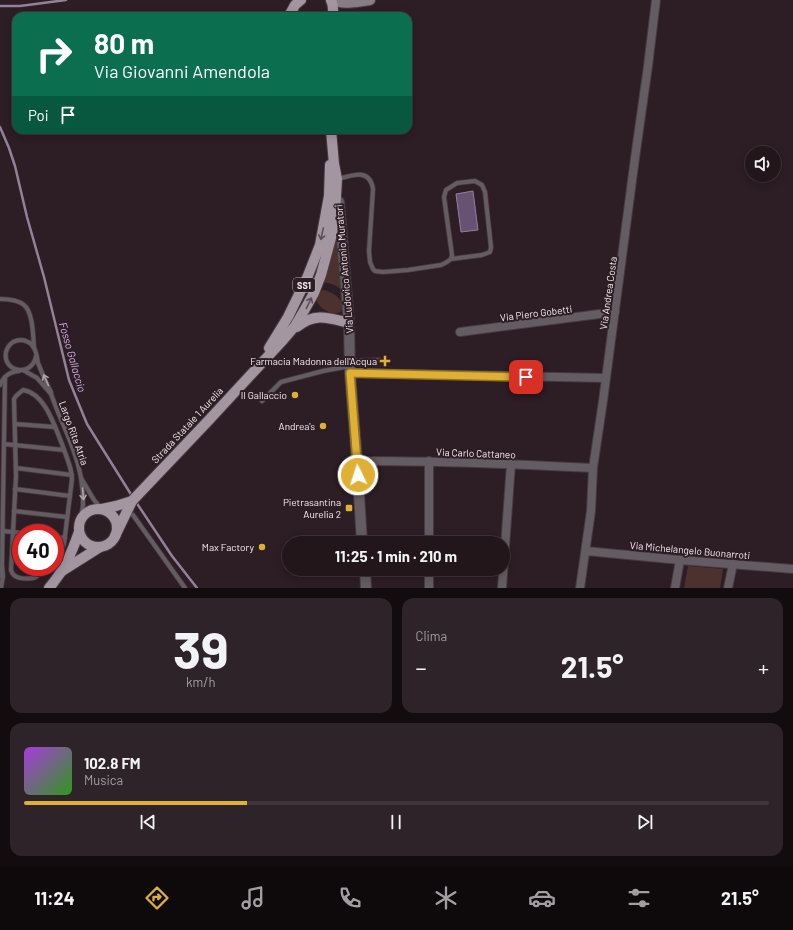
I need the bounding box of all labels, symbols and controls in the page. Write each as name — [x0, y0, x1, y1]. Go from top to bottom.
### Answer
text: 80 m — [94, 26, 154, 60]
icon: right — [28, 28, 80, 80]
text: Via Giovanni Amendola — [94, 60, 270, 82]
icon: arrive — [57, 104, 79, 126]
text: Poi — [28, 106, 49, 124]
map controls — [745, 146, 781, 182]
button: sound — [745, 146, 781, 182]
street label: Via Ludovico Antonio Muratori — [332, 204, 356, 334]
one-way arrow — [317, 228, 325, 241]
street label: Via Andrea Costa — [597, 256, 619, 330]
road number: SS1 — [293, 278, 315, 292]
one-way arrow — [305, 297, 313, 309]
street label: Via Piero Gobetti — [499, 303, 573, 323]
water label: Fosso Gallaccio — [57, 321, 89, 394]
place label: Farmacia Madonna dell'Acqua — [250, 355, 377, 367]
marker: Farmacia Madonna dell'Acqua — [380, 356, 390, 366]
pin — [509, 360, 543, 394]
icon: arrive — [515, 366, 537, 388]
one-way arrow — [41, 375, 49, 387]
street label: Strada Statale 1 Aurelia — [149, 385, 225, 465]
place label: Il Gallaccio — [241, 389, 287, 401]
marker: Il Gallaccio — [290, 390, 300, 400]
street label: Largo Rita Atria — [57, 399, 91, 467]
place label: Andrea's — [279, 420, 315, 432]
marker: Andrea's — [318, 421, 328, 431]
street label: Via Carlo Cattaneo — [436, 446, 516, 460]
position arrow — [337, 454, 379, 496]
one-way arrow — [79, 487, 86, 500]
place label: Pietrasantina Aurelia 2 — [283, 496, 341, 520]
marker: Pietrasantina Aurelia 2 — [344, 503, 354, 513]
speed limit sign: 40 — [12, 524, 64, 576]
street label: Via Michelangelo Buonarroti — [629, 539, 751, 561]
place label: Max Factory — [202, 541, 254, 553]
marker: Max Factory — [257, 542, 267, 552]
text: 11:25 · 1 min · 210 m — [335, 547, 457, 565]
text: 39 — [173, 617, 229, 679]
text: Clima — [416, 628, 447, 644]
text: 21.5° — [561, 648, 624, 684]
text: − — [416, 654, 427, 680]
text: + — [758, 654, 769, 680]
text: km/h — [186, 674, 215, 690]
text: 102.8 FM — [84, 754, 141, 772]
text: Musica — [84, 772, 123, 788]
icon: previous — [137, 811, 159, 833]
icon: pause — [385, 811, 407, 833]
icon: next — [634, 811, 656, 833]
icon: directions — [143, 884, 171, 912]
icon: music — [239, 884, 267, 912]
icon: phone — [336, 884, 364, 912]
icon: climate — [432, 884, 460, 912]
icon: car — [528, 884, 556, 912]
icon: filters — [625, 884, 653, 912]
text: 11:24 — [34, 887, 75, 909]
text: 21.5° — [721, 887, 759, 909]

